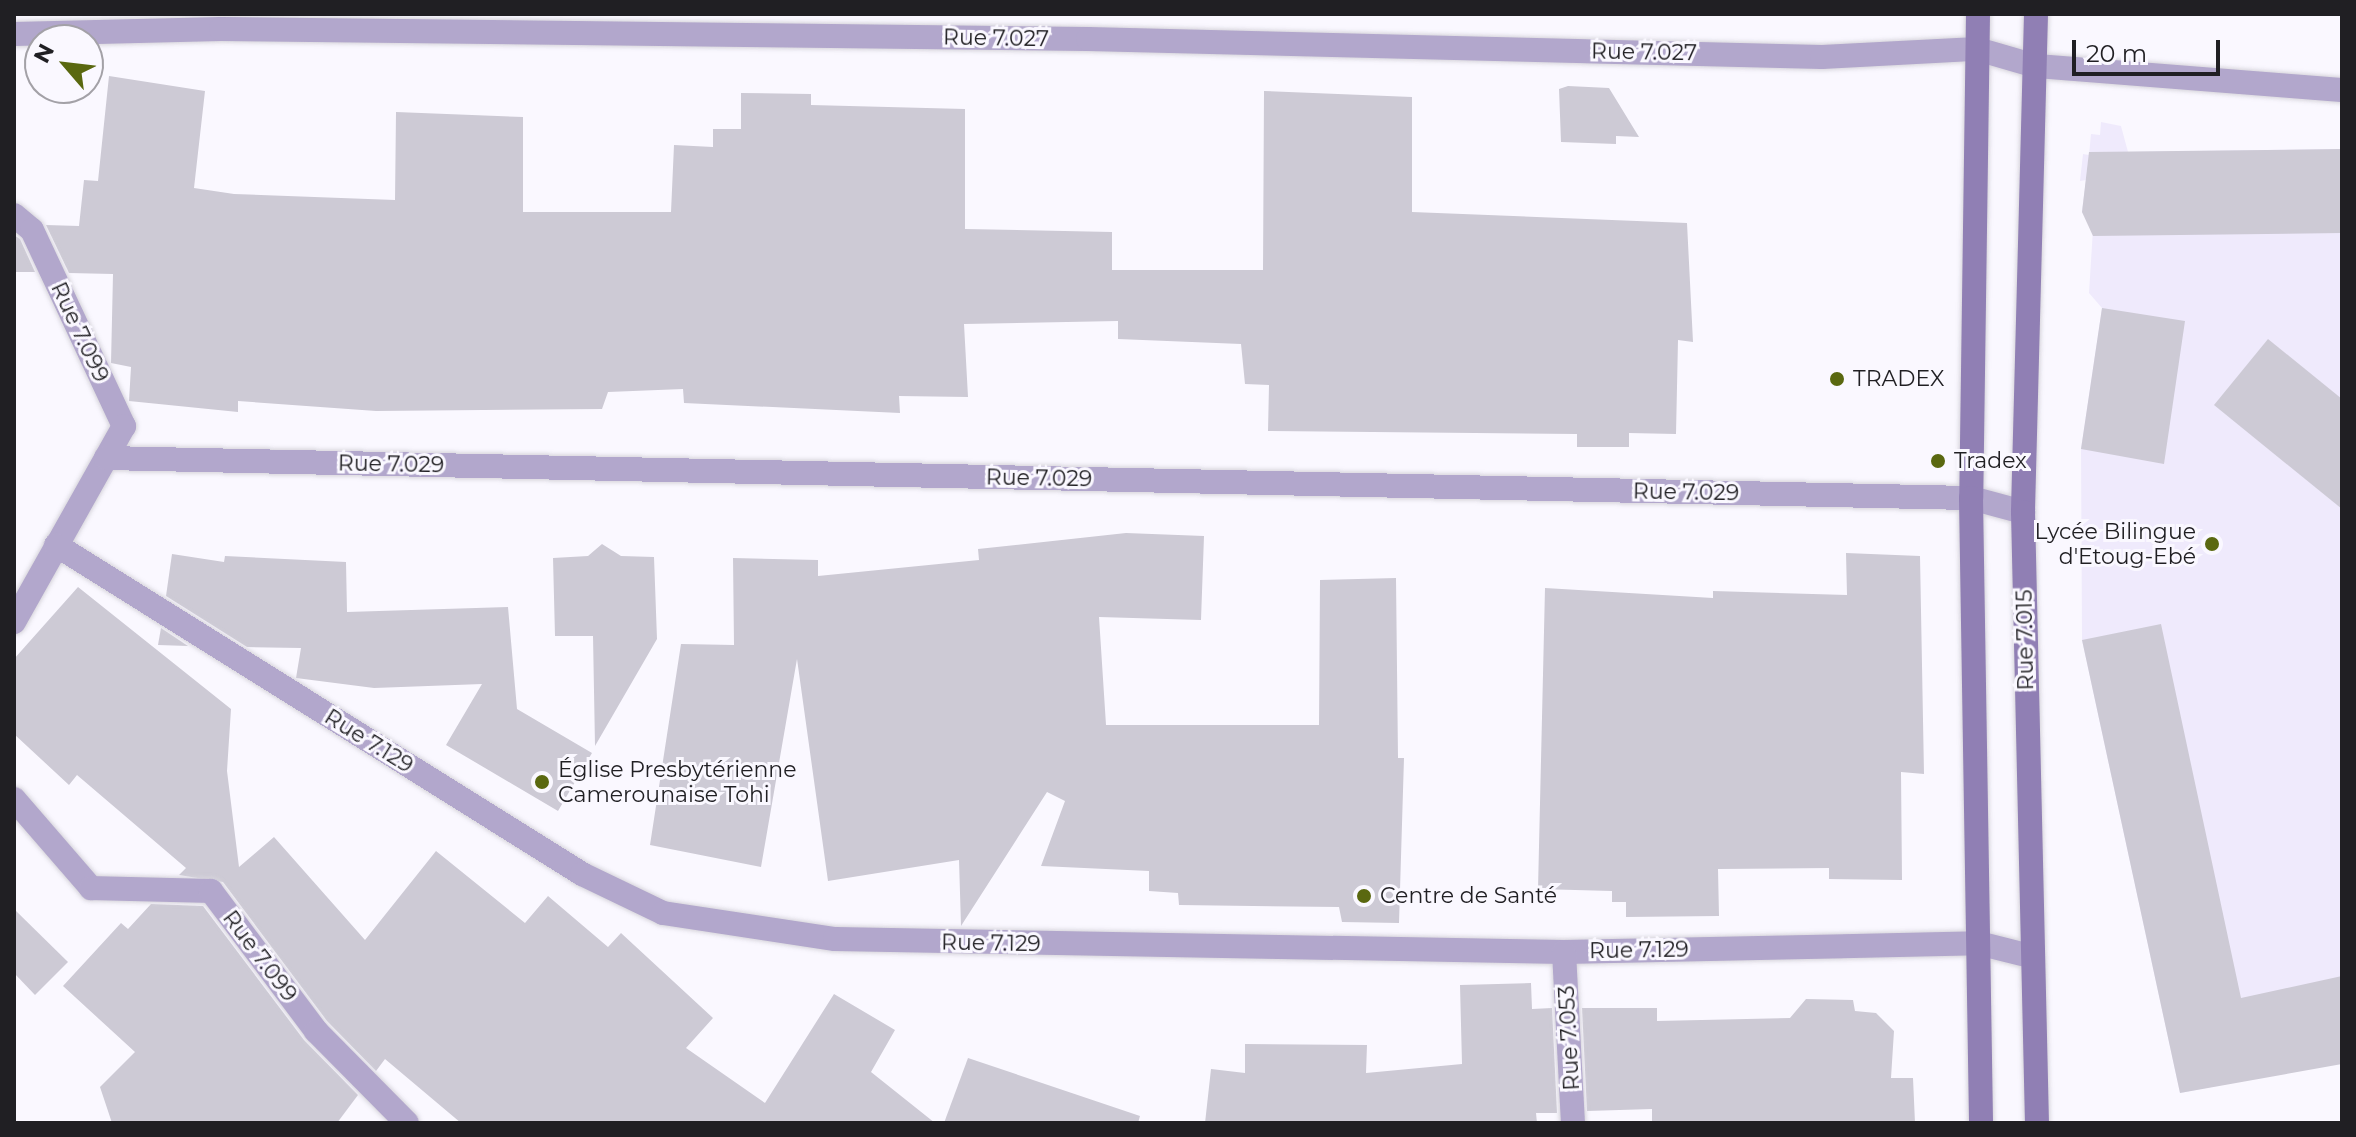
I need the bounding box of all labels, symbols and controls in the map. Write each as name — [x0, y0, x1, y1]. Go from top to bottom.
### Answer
north arrow — [24, 24, 104, 104]
street label: Rue 7.027 — [943, 24, 1049, 52]
scale bar — [2076, 24, 2224, 74]
street label: Rue 7.027 — [1591, 38, 1697, 66]
text: N — [28, 39, 60, 68]
text: 20 m — [2086, 39, 2147, 68]
street label: Rue 7.099 — [45, 278, 115, 386]
place label: TRADEX — [1853, 366, 1944, 392]
marker: TRADEX — [1828, 370, 1846, 388]
place label: Tradex — [1954, 448, 2027, 474]
street label: Rue 7.029 — [338, 450, 444, 478]
marker: Tradex — [1929, 452, 1947, 470]
street label: Rue 7.029 — [986, 464, 1092, 492]
street label: Rue 7.029 — [1633, 478, 1739, 506]
place label: Lycée Bilingue d'Etoug-Ebé — [2035, 518, 2196, 570]
marker: Lycée Bilingue d'Etoug-Ebé — [2203, 535, 2221, 553]
street label: Rue 7.015 — [2011, 589, 2039, 691]
street label: Rue 7.129 — [320, 703, 418, 779]
place label: Église Presbytérienne Camerounaise Tohi — [558, 756, 796, 808]
marker: Église Presbytérienne Camerounaise Tohi — [533, 773, 551, 791]
place label: Centre de Santé — [1380, 883, 1557, 909]
marker: Centre de Santé — [1355, 887, 1373, 905]
street label: Rue 7.099 — [217, 905, 303, 1007]
street label: Rue 7.129 — [941, 929, 1041, 957]
street label: Rue 7.129 — [1589, 936, 1689, 964]
street label: Rue 7.053 — [1553, 985, 1585, 1091]

